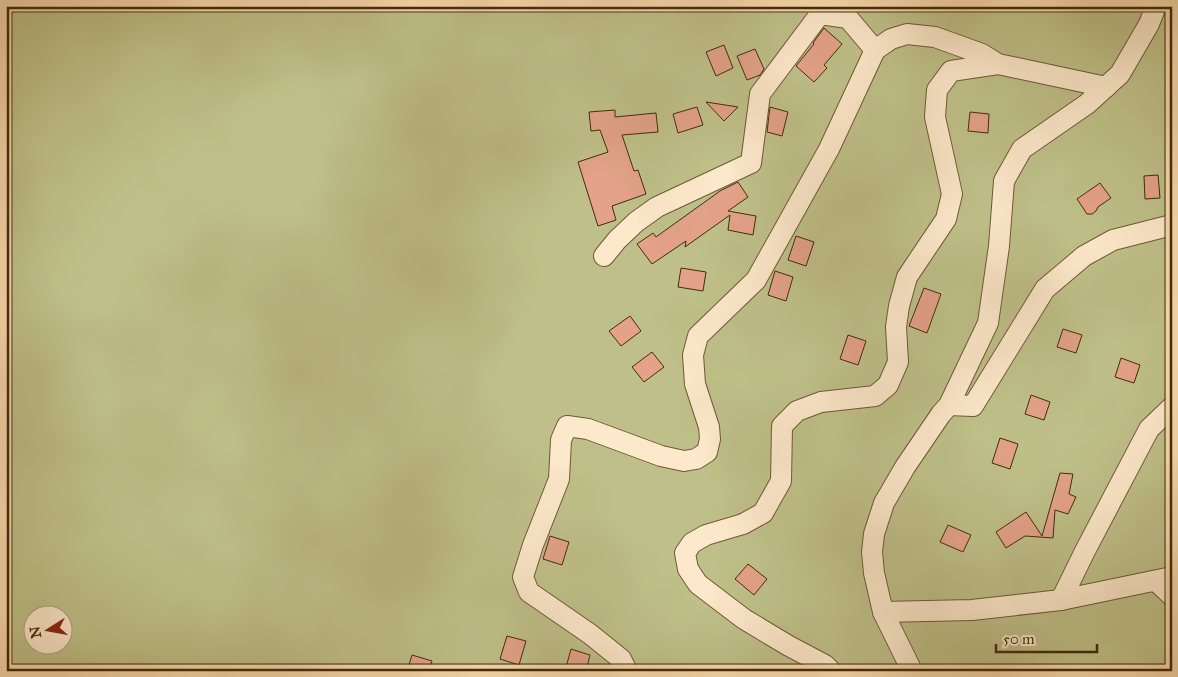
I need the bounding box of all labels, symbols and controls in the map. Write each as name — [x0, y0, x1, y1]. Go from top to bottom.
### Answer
north arrow — [22, 604, 72, 654]
scale bar — [996, 622, 1097, 654]
text: N — [26, 625, 45, 640]
text: 50 m — [1003, 630, 1035, 648]

